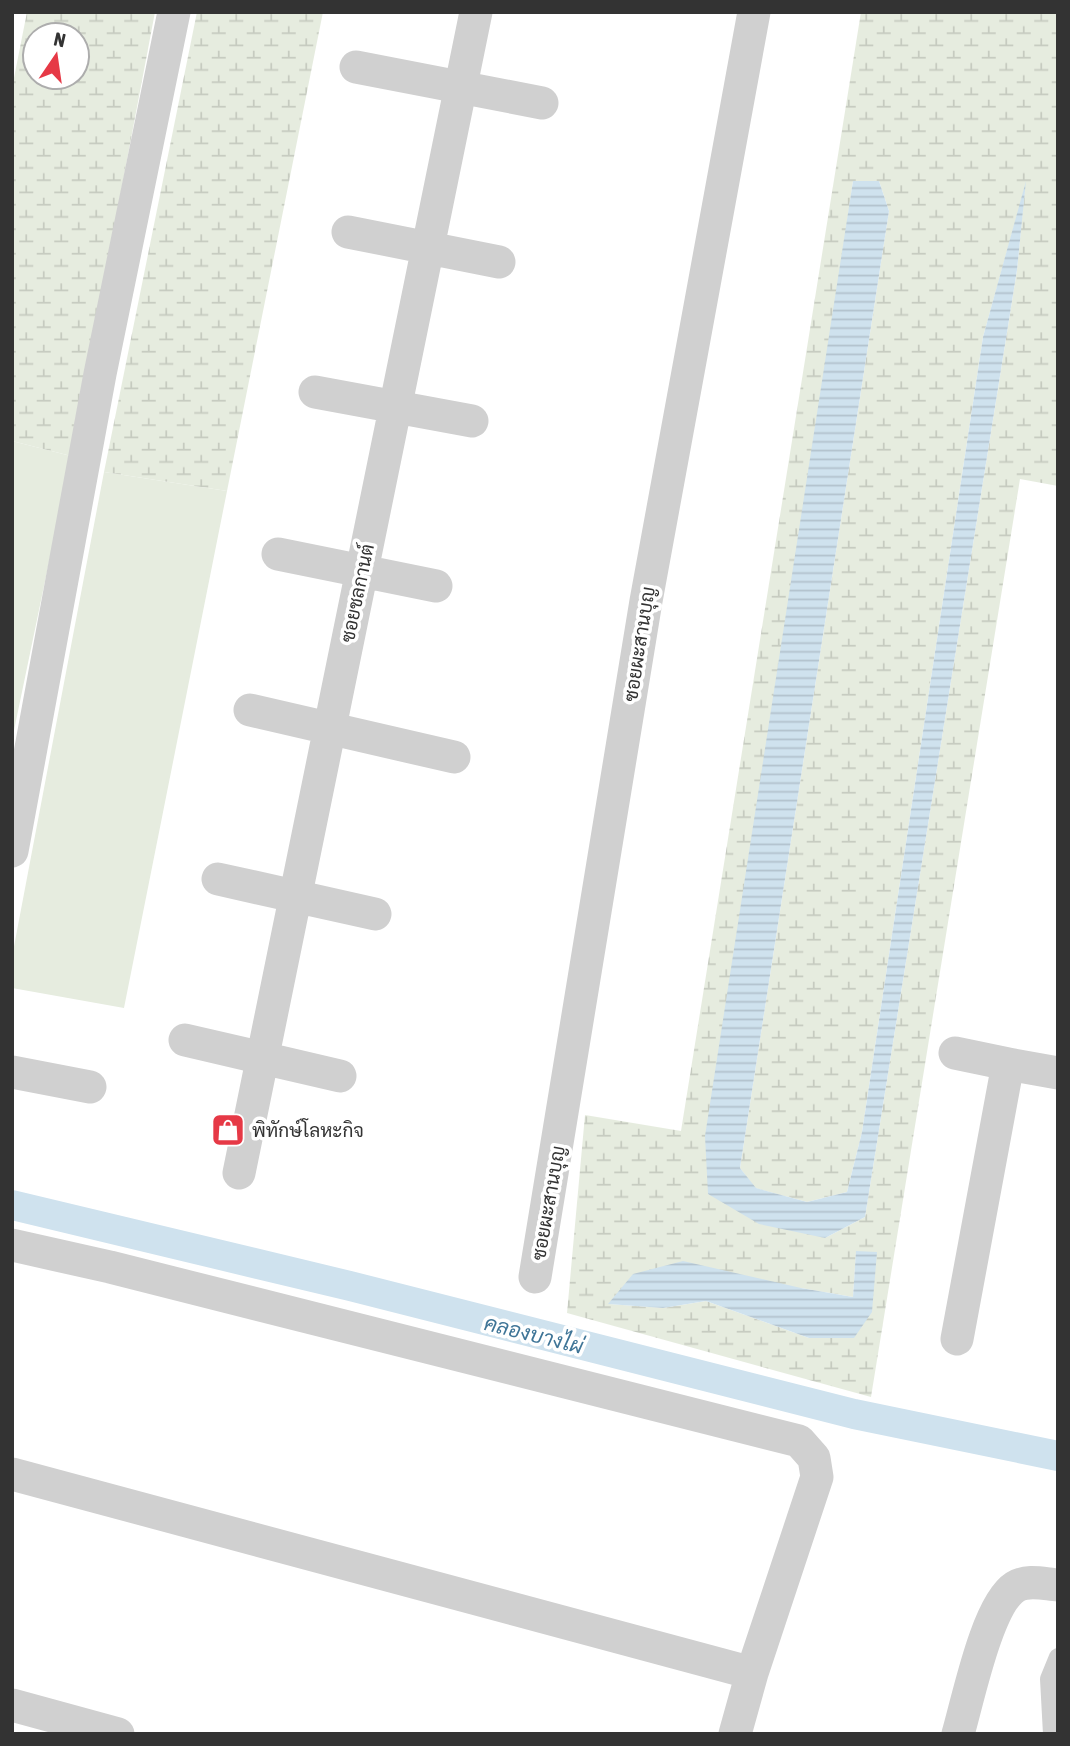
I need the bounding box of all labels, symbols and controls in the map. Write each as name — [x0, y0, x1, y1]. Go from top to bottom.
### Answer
north arrow — [21, 21, 91, 91]
text: N — [52, 27, 68, 51]
street label: ซอยชลกานต์ — [335, 542, 378, 644]
street label: ซอยผะสานบุญ — [619, 585, 661, 703]
shop icon: พิทักษ์โลหะกิจ — [209, 1111, 247, 1149]
place label: พิทักษ์โลหะกิจ — [252, 1118, 364, 1141]
street label: ซอยผะสานบุญ — [527, 1144, 571, 1262]
water label: คลองบางไผ่ — [482, 1310, 587, 1358]

